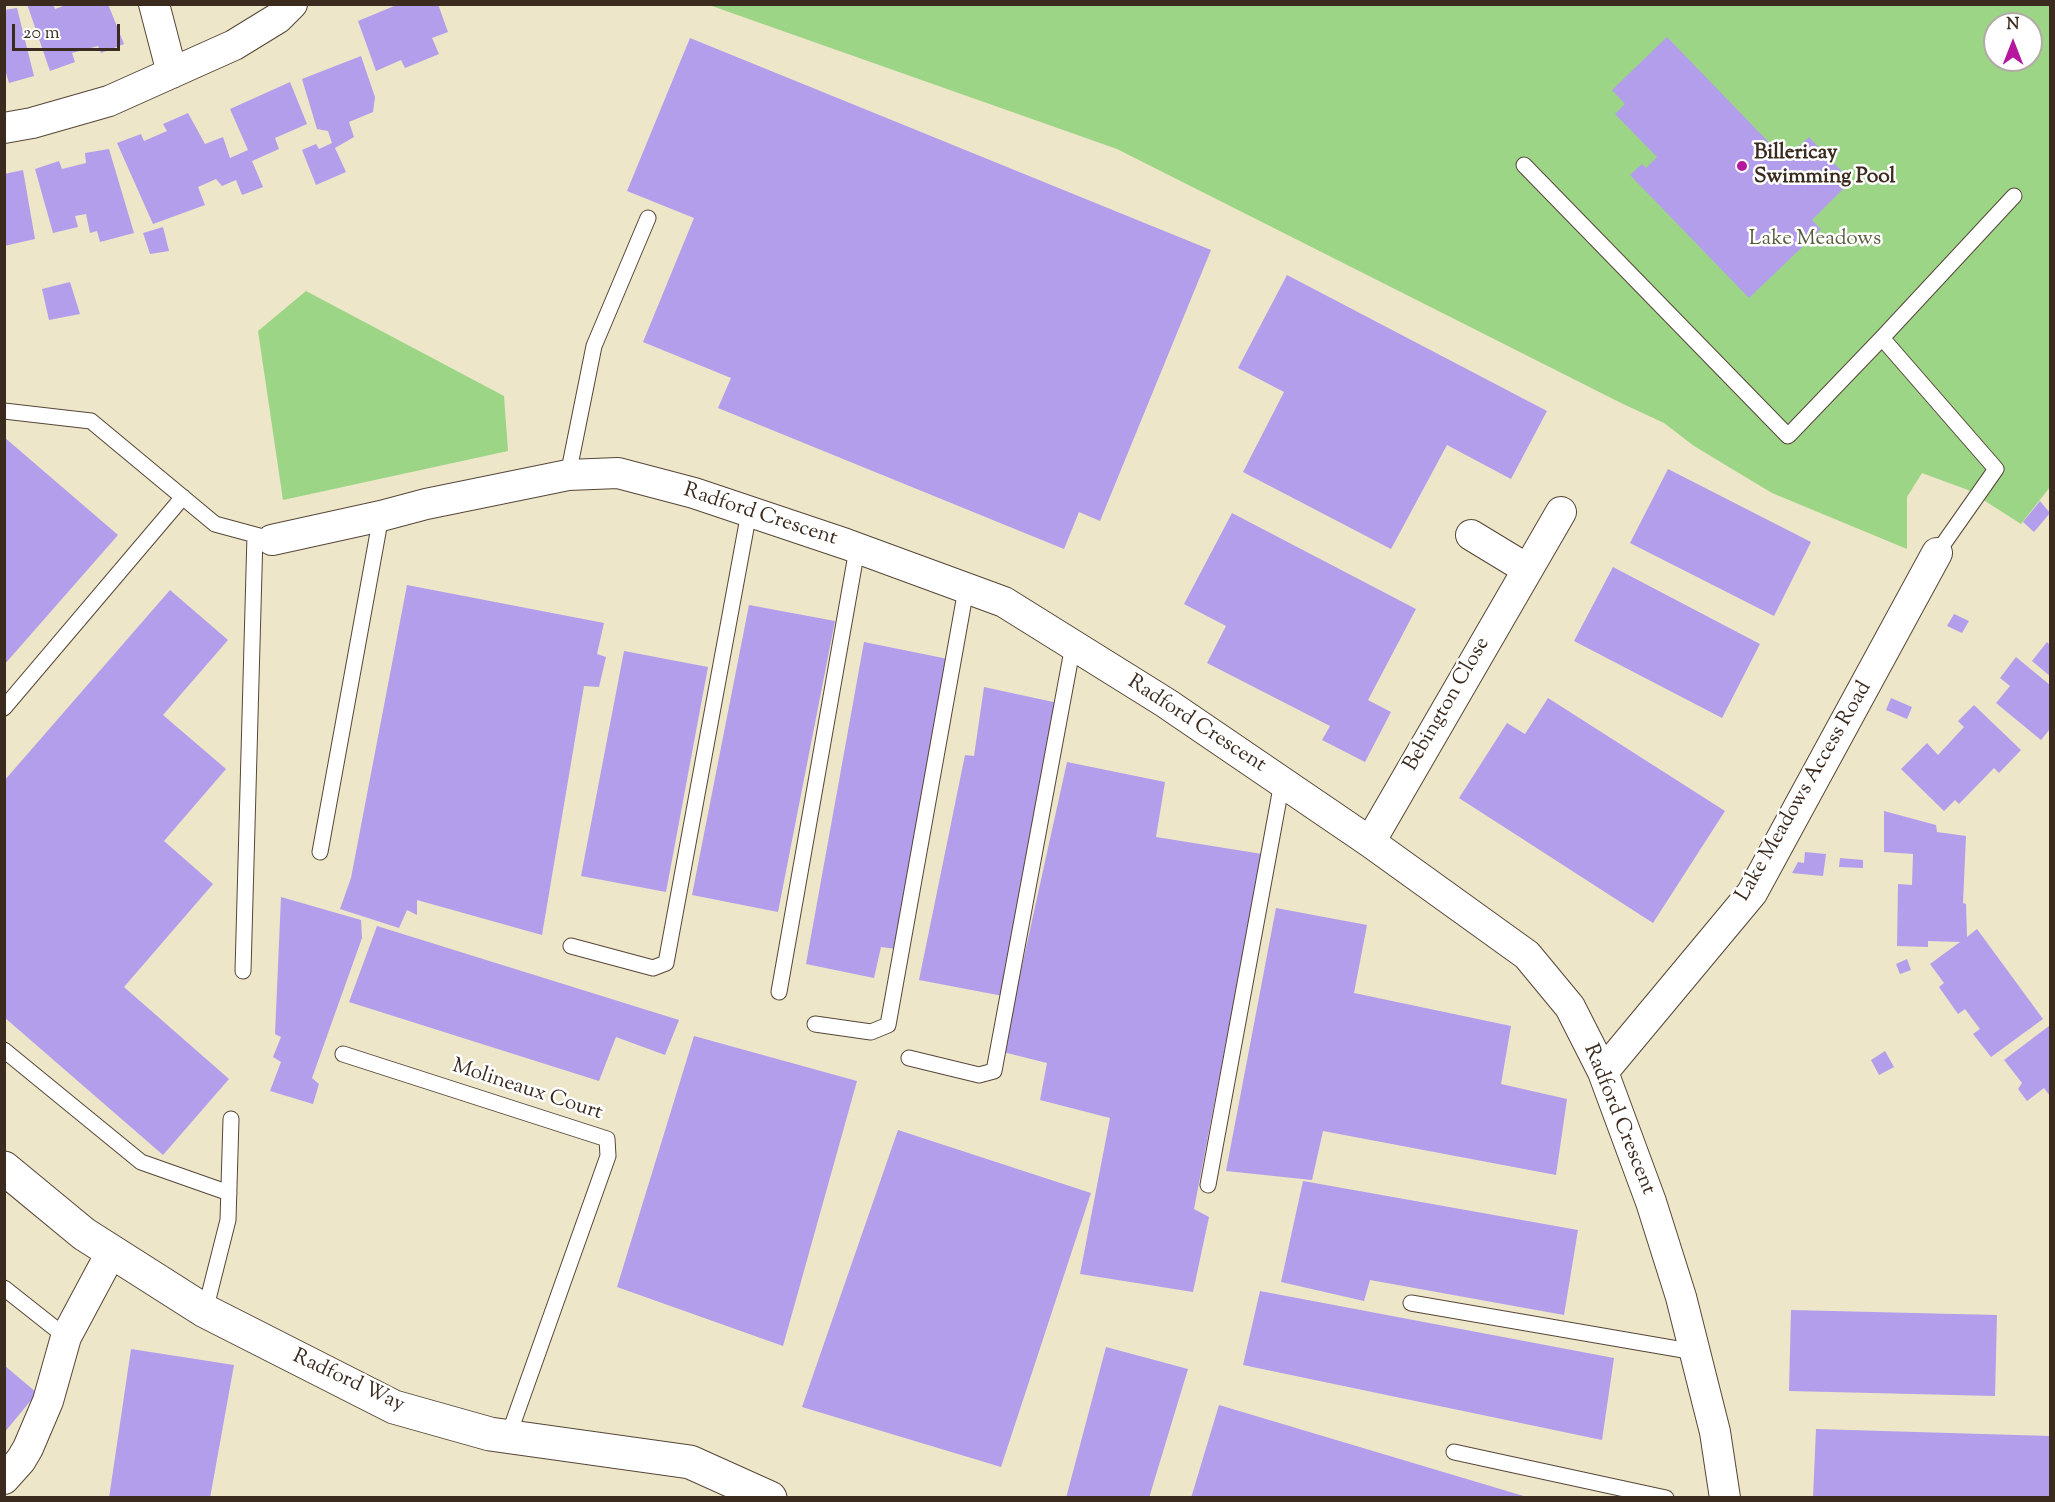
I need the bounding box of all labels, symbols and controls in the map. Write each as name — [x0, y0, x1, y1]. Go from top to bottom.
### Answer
scale bar — [15, 12, 123, 50]
north arrow — [1983, 12, 2043, 72]
text: N — [2007, 14, 2019, 37]
text: 20 m — [23, 21, 60, 47]
place label: Billericay Swimming Pool — [1754, 141, 1895, 191]
marker: Billericay Swimming Pool — [1735, 159, 1749, 173]
park label: Lake Meadows — [1749, 227, 1881, 253]
street label: Radford Crescent — [680, 479, 840, 553]
street label: Bebington Close — [1399, 634, 1497, 776]
street label: Radford Crescent — [1122, 671, 1270, 779]
street label: Lake Meadows Access Road — [1732, 678, 1878, 906]
street label: Radford Crescent — [1576, 1041, 1660, 1199]
street label: Molineaux Court — [449, 1055, 605, 1127]
street label: Radford Way — [288, 1345, 408, 1419]

